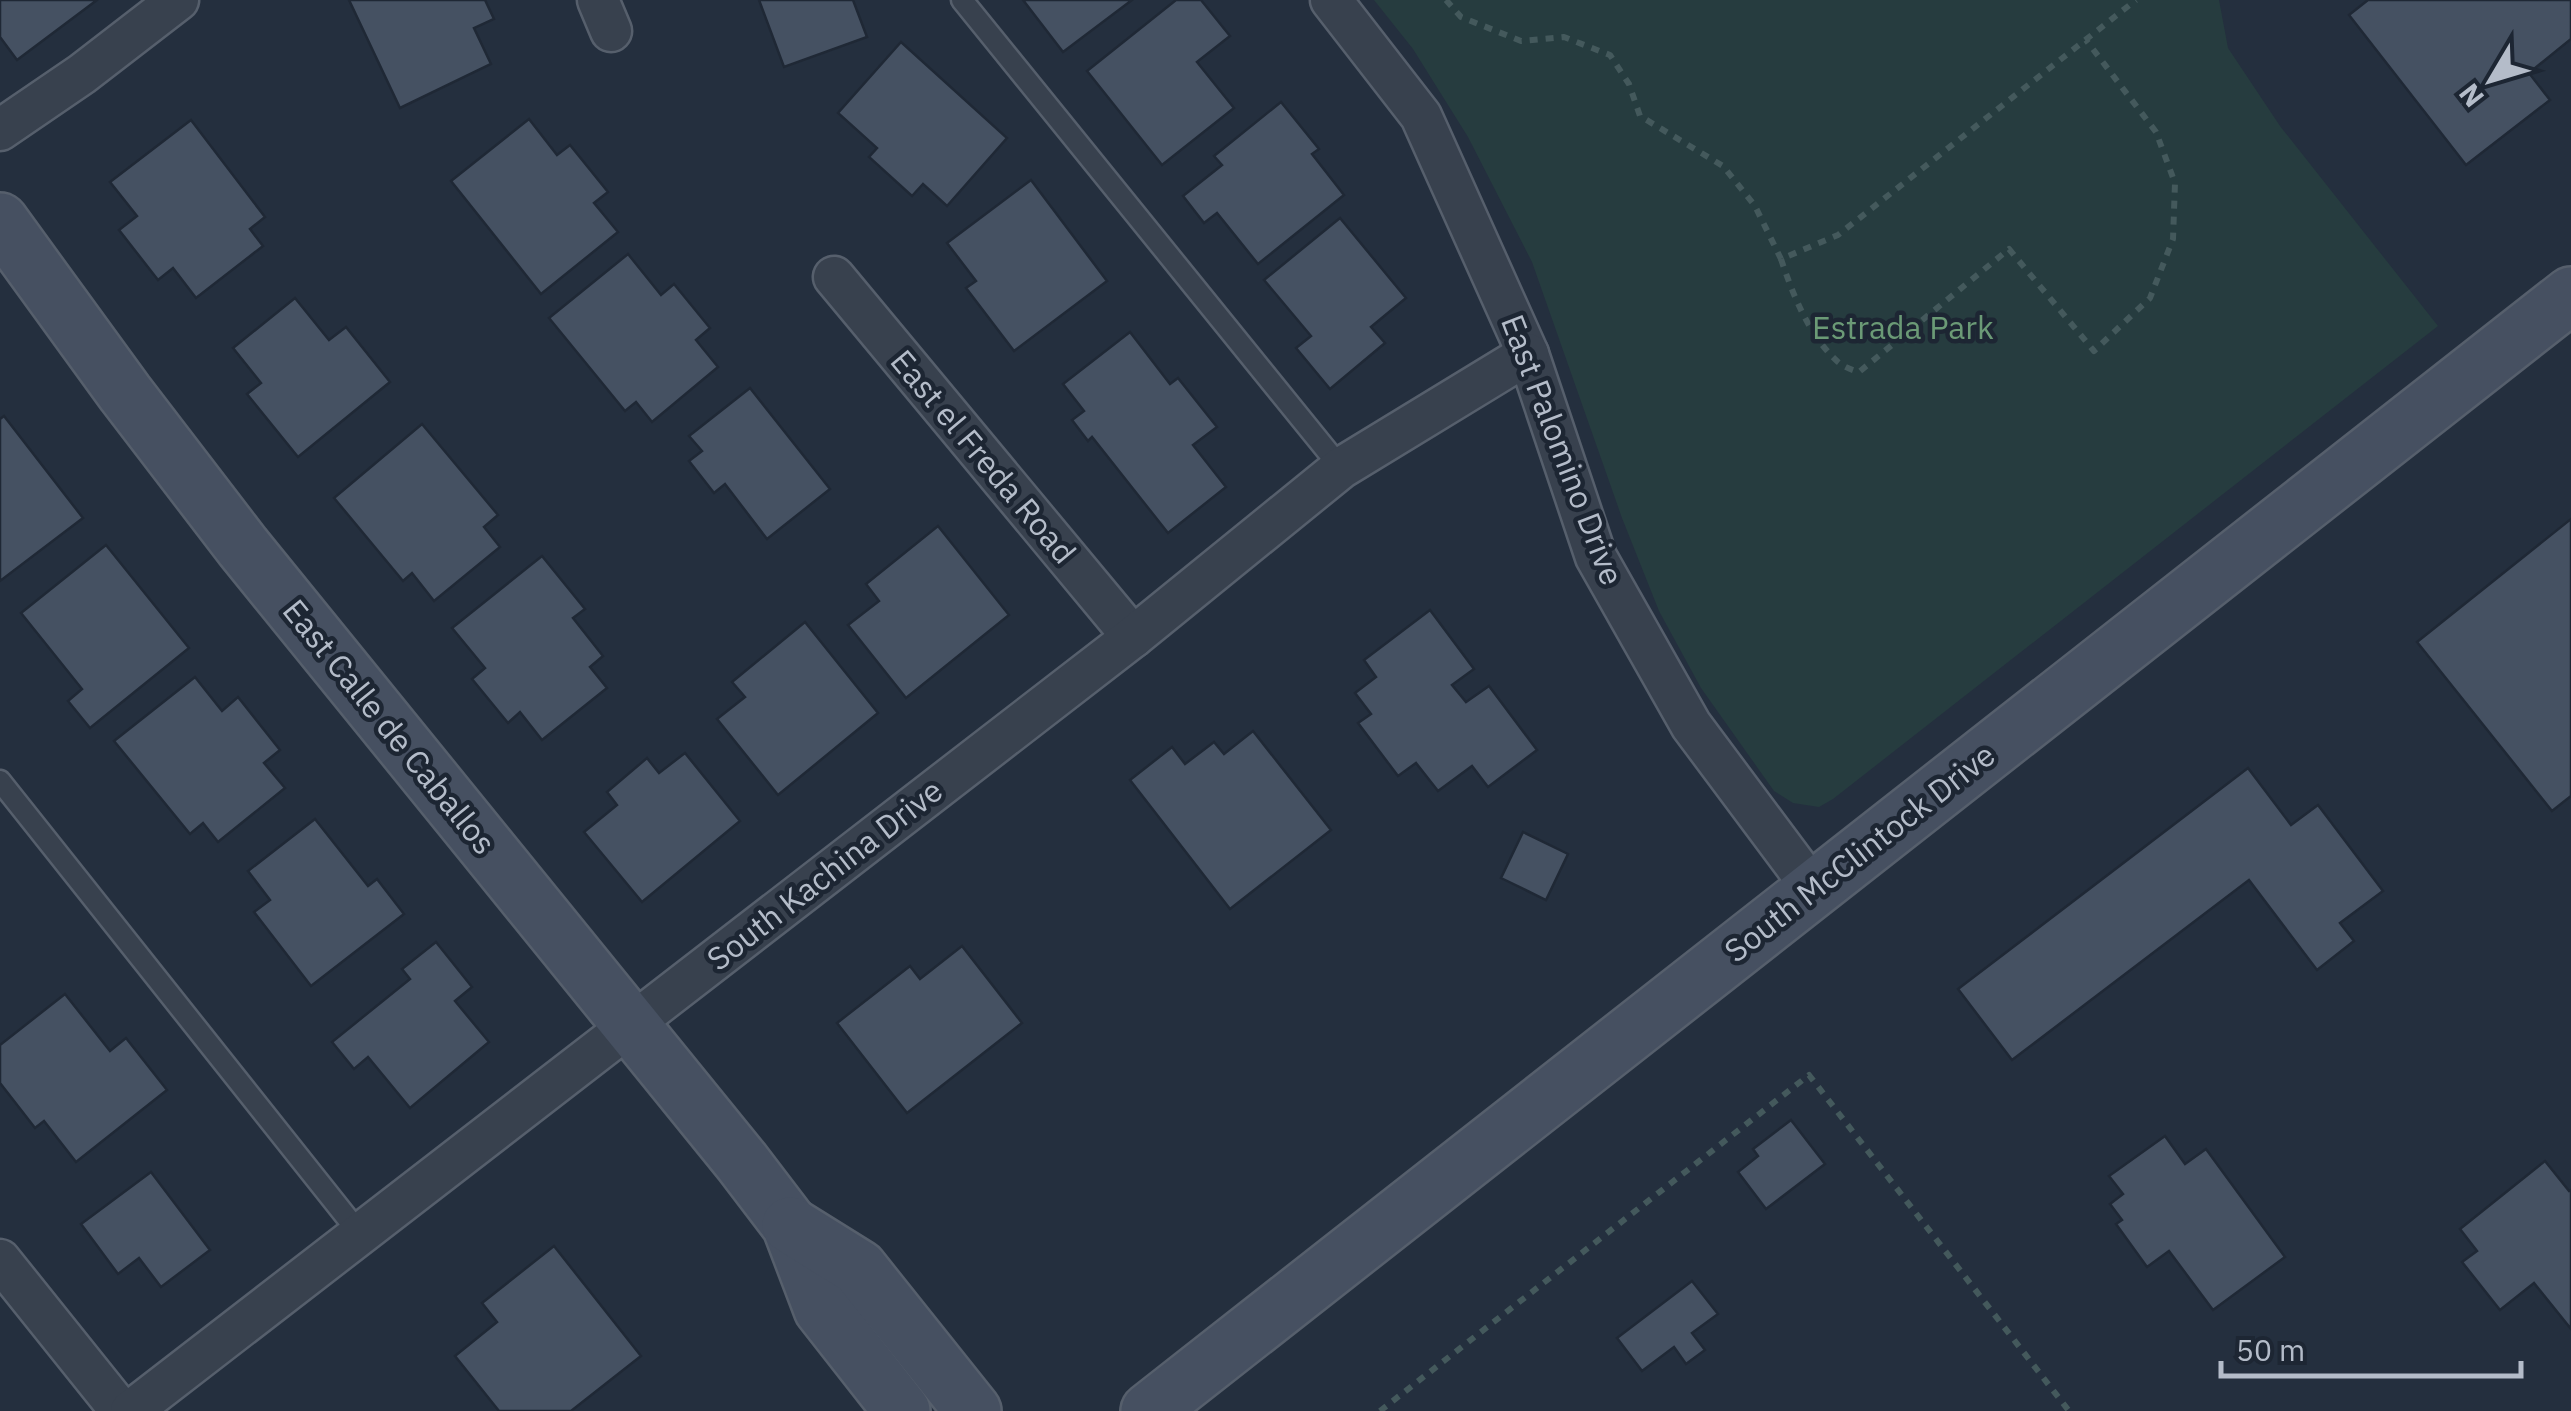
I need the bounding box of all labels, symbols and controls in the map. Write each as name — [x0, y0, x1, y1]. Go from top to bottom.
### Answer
north arrow — [2441, 30, 2541, 130]
text: N — [2450, 76, 2492, 115]
park label: Estrada Park — [1812, 306, 1994, 348]
street label: East Palomino Drive — [1492, 308, 1634, 591]
street label: East el Freda Road — [882, 341, 1086, 572]
street label: East Calle de Caballos — [274, 590, 506, 862]
street label: South McClintock Drive — [1716, 733, 2003, 971]
street label: South Kachina Drive — [698, 769, 951, 979]
scale bar — [2221, 1316, 2521, 1378]
text: 50 m — [2236, 1330, 2305, 1369]

